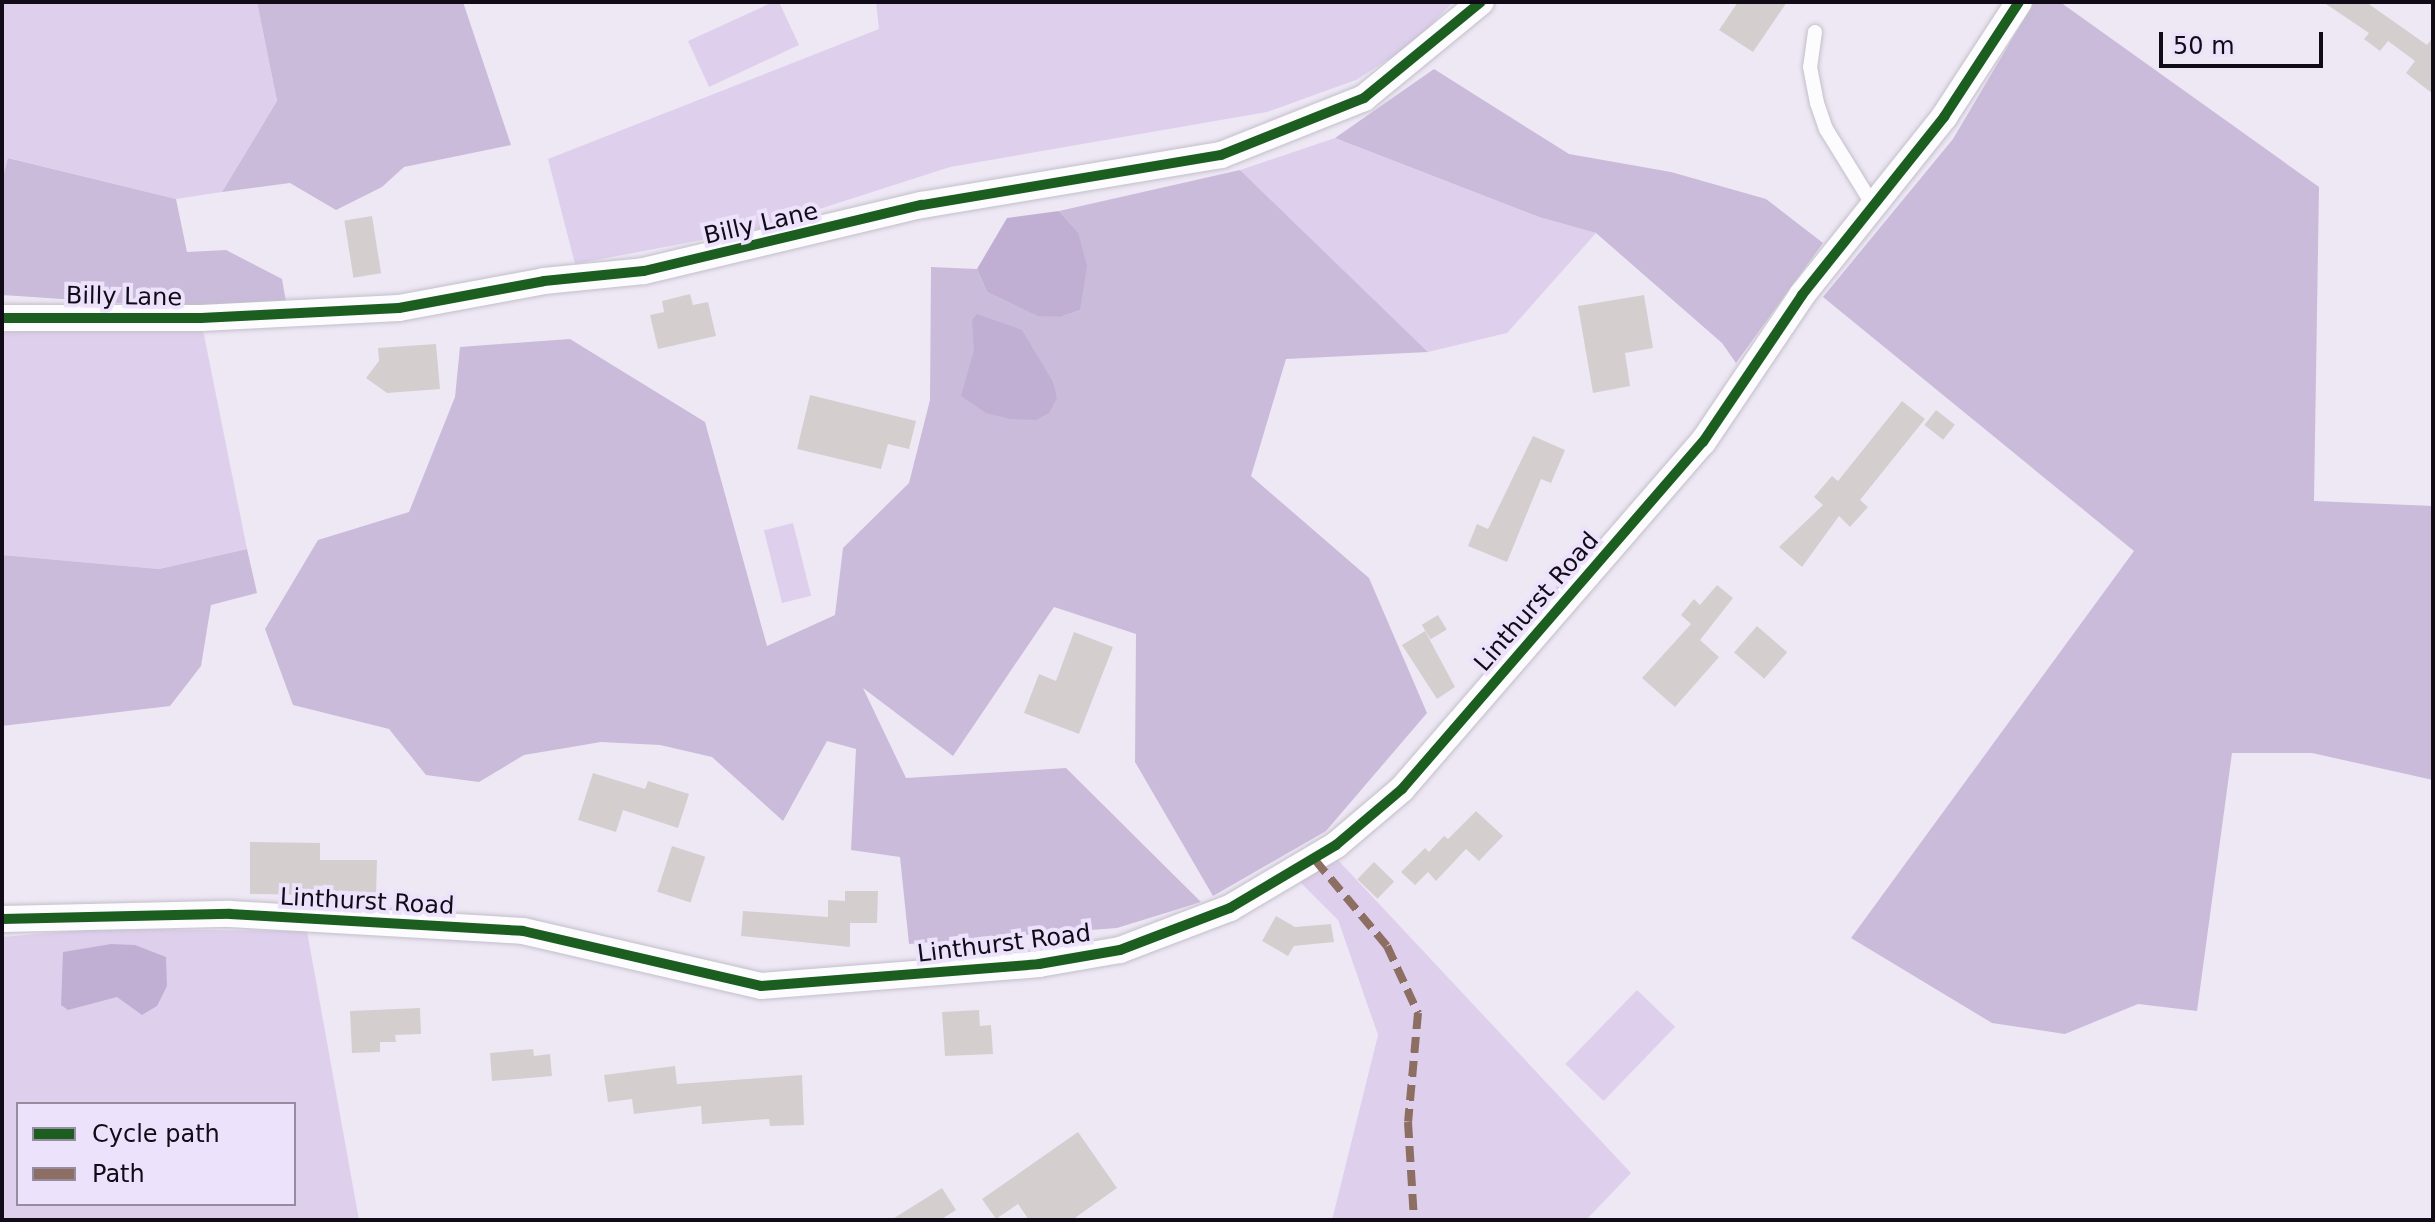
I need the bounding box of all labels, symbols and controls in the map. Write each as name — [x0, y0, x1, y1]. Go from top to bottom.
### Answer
scale bar — [2163, 16, 2327, 66]
text: 50 m — [2173, 32, 2235, 60]
street label: Billy Lane — [701, 197, 821, 251]
street label: Billy Lane — [66, 282, 182, 312]
street label: Linthurst Road — [1469, 527, 1605, 677]
street label: Linthurst Road — [279, 883, 455, 921]
street label: Linthurst Road — [916, 919, 1092, 969]
legend — [16, 1102, 296, 1206]
text: Cycle path — [92, 1120, 220, 1148]
text: Path — [92, 1160, 145, 1188]

